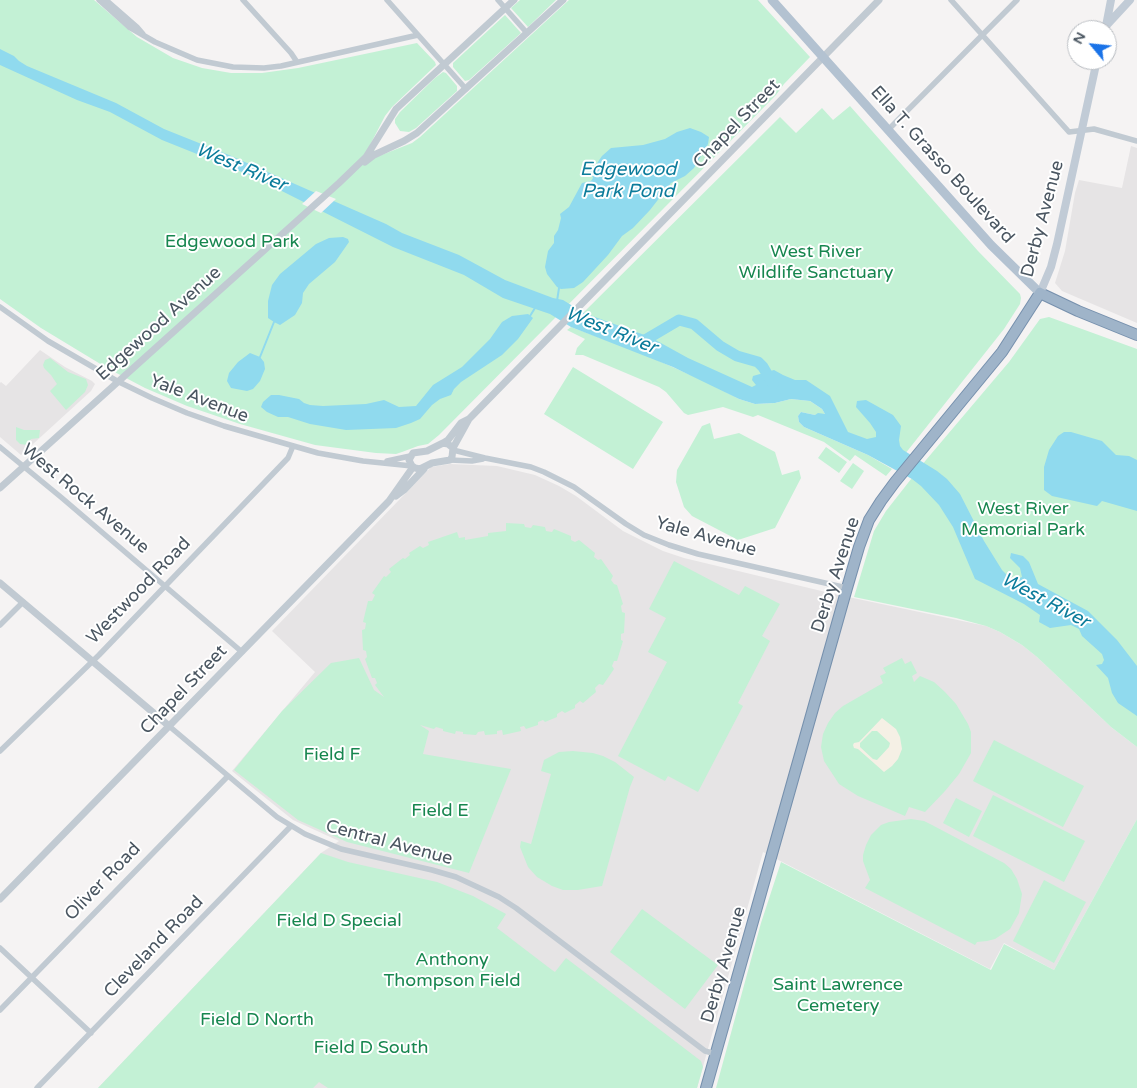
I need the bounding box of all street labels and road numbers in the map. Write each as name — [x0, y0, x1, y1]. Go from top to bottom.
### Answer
street label: Chapel Street — [689, 75, 785, 173]
street label: Ella T. Grasso Boulevard — [866, 82, 1018, 248]
street label: Derby Avenue — [1017, 158, 1069, 280]
street label: Edgewood Avenue — [92, 262, 226, 386]
street label: Yale Avenue — [147, 370, 251, 428]
street label: West Rock Avenue — [17, 439, 153, 559]
street label: Yale Avenue — [653, 512, 759, 562]
street label: Derby Avenue — [807, 514, 865, 636]
street label: Westwood Road — [83, 533, 195, 649]
street label: Chapel Street — [136, 641, 232, 739]
street label: Central Avenue — [323, 816, 455, 870]
street label: Oliver Road — [61, 839, 145, 925]
street label: Cleveland Road — [100, 891, 208, 1003]
street label: Derby Avenue — [697, 904, 751, 1026]

